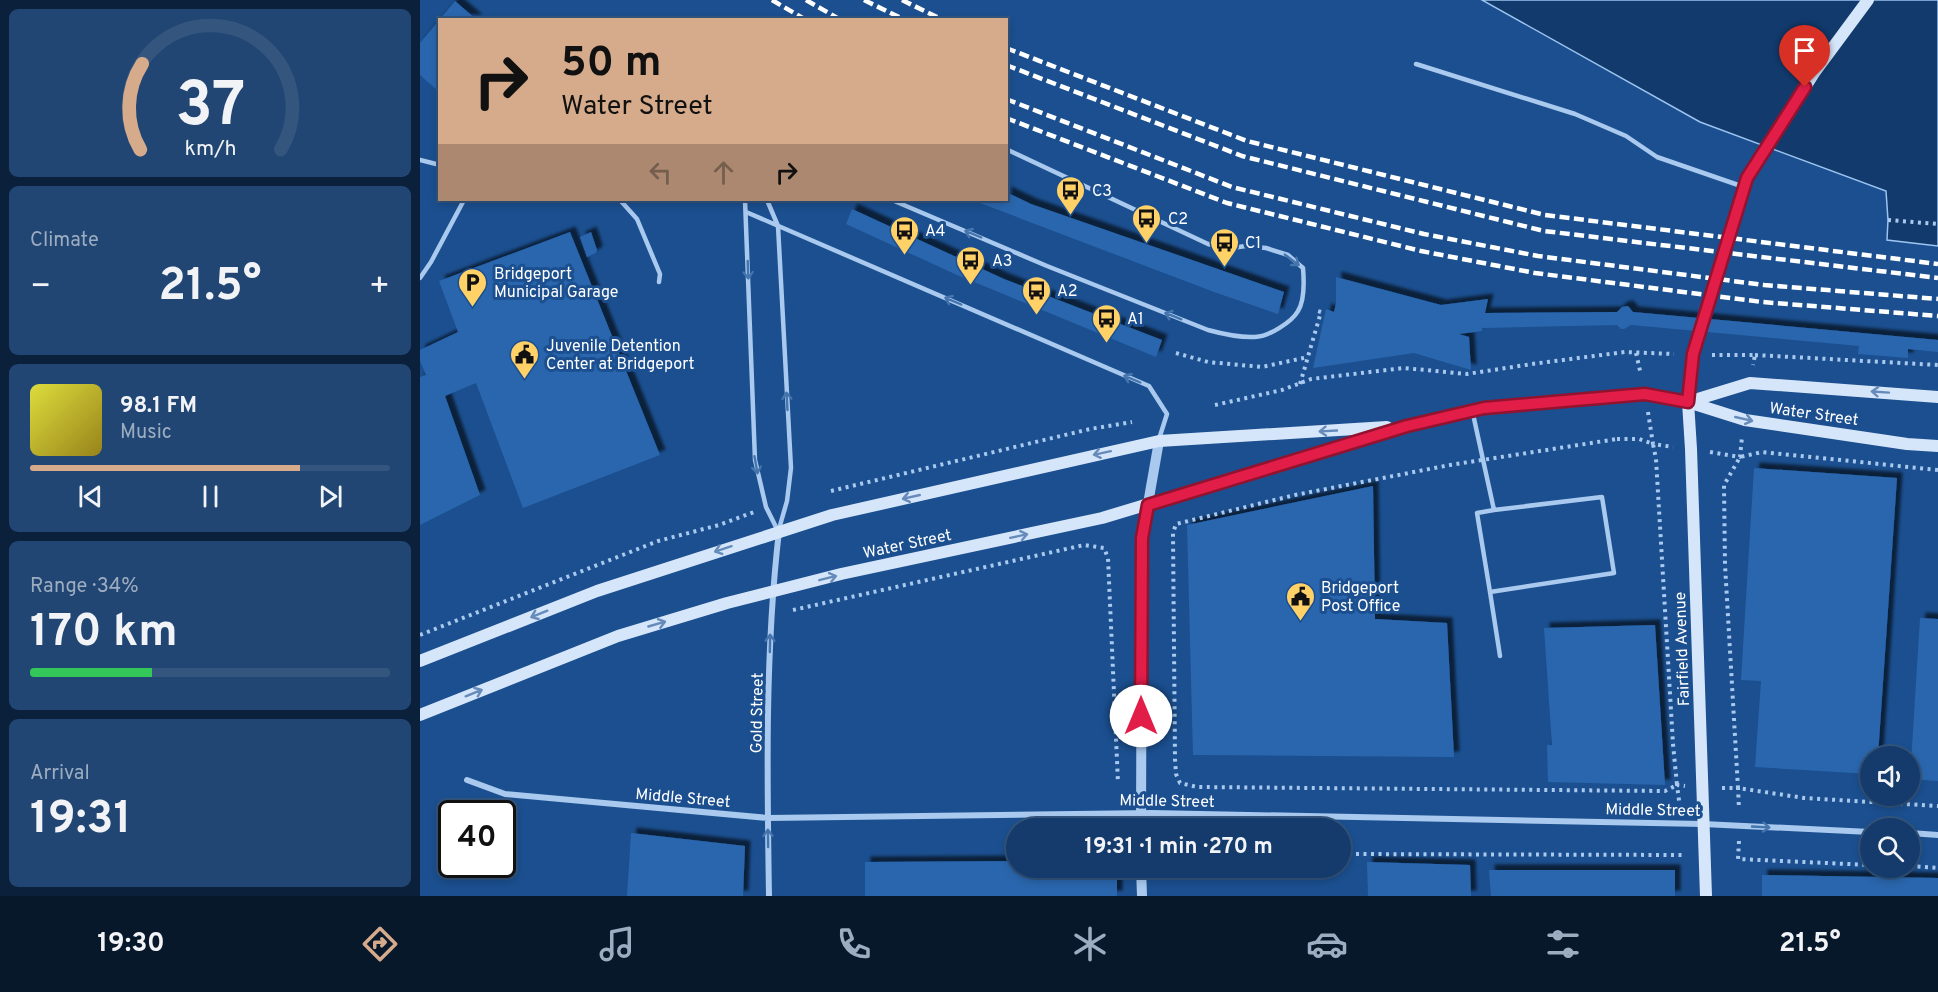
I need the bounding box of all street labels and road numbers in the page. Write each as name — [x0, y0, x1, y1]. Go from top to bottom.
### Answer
street label: Water Street — [1768, 399, 1860, 431]
street label: Water Street — [861, 526, 953, 564]
street label: Fairfield Avenue — [1671, 591, 1695, 706]
street label: Gold Street — [747, 672, 769, 754]
street label: Middle Street — [634, 785, 731, 813]
street label: Middle Street — [1119, 791, 1215, 813]
street label: Middle Street — [1605, 800, 1701, 822]

